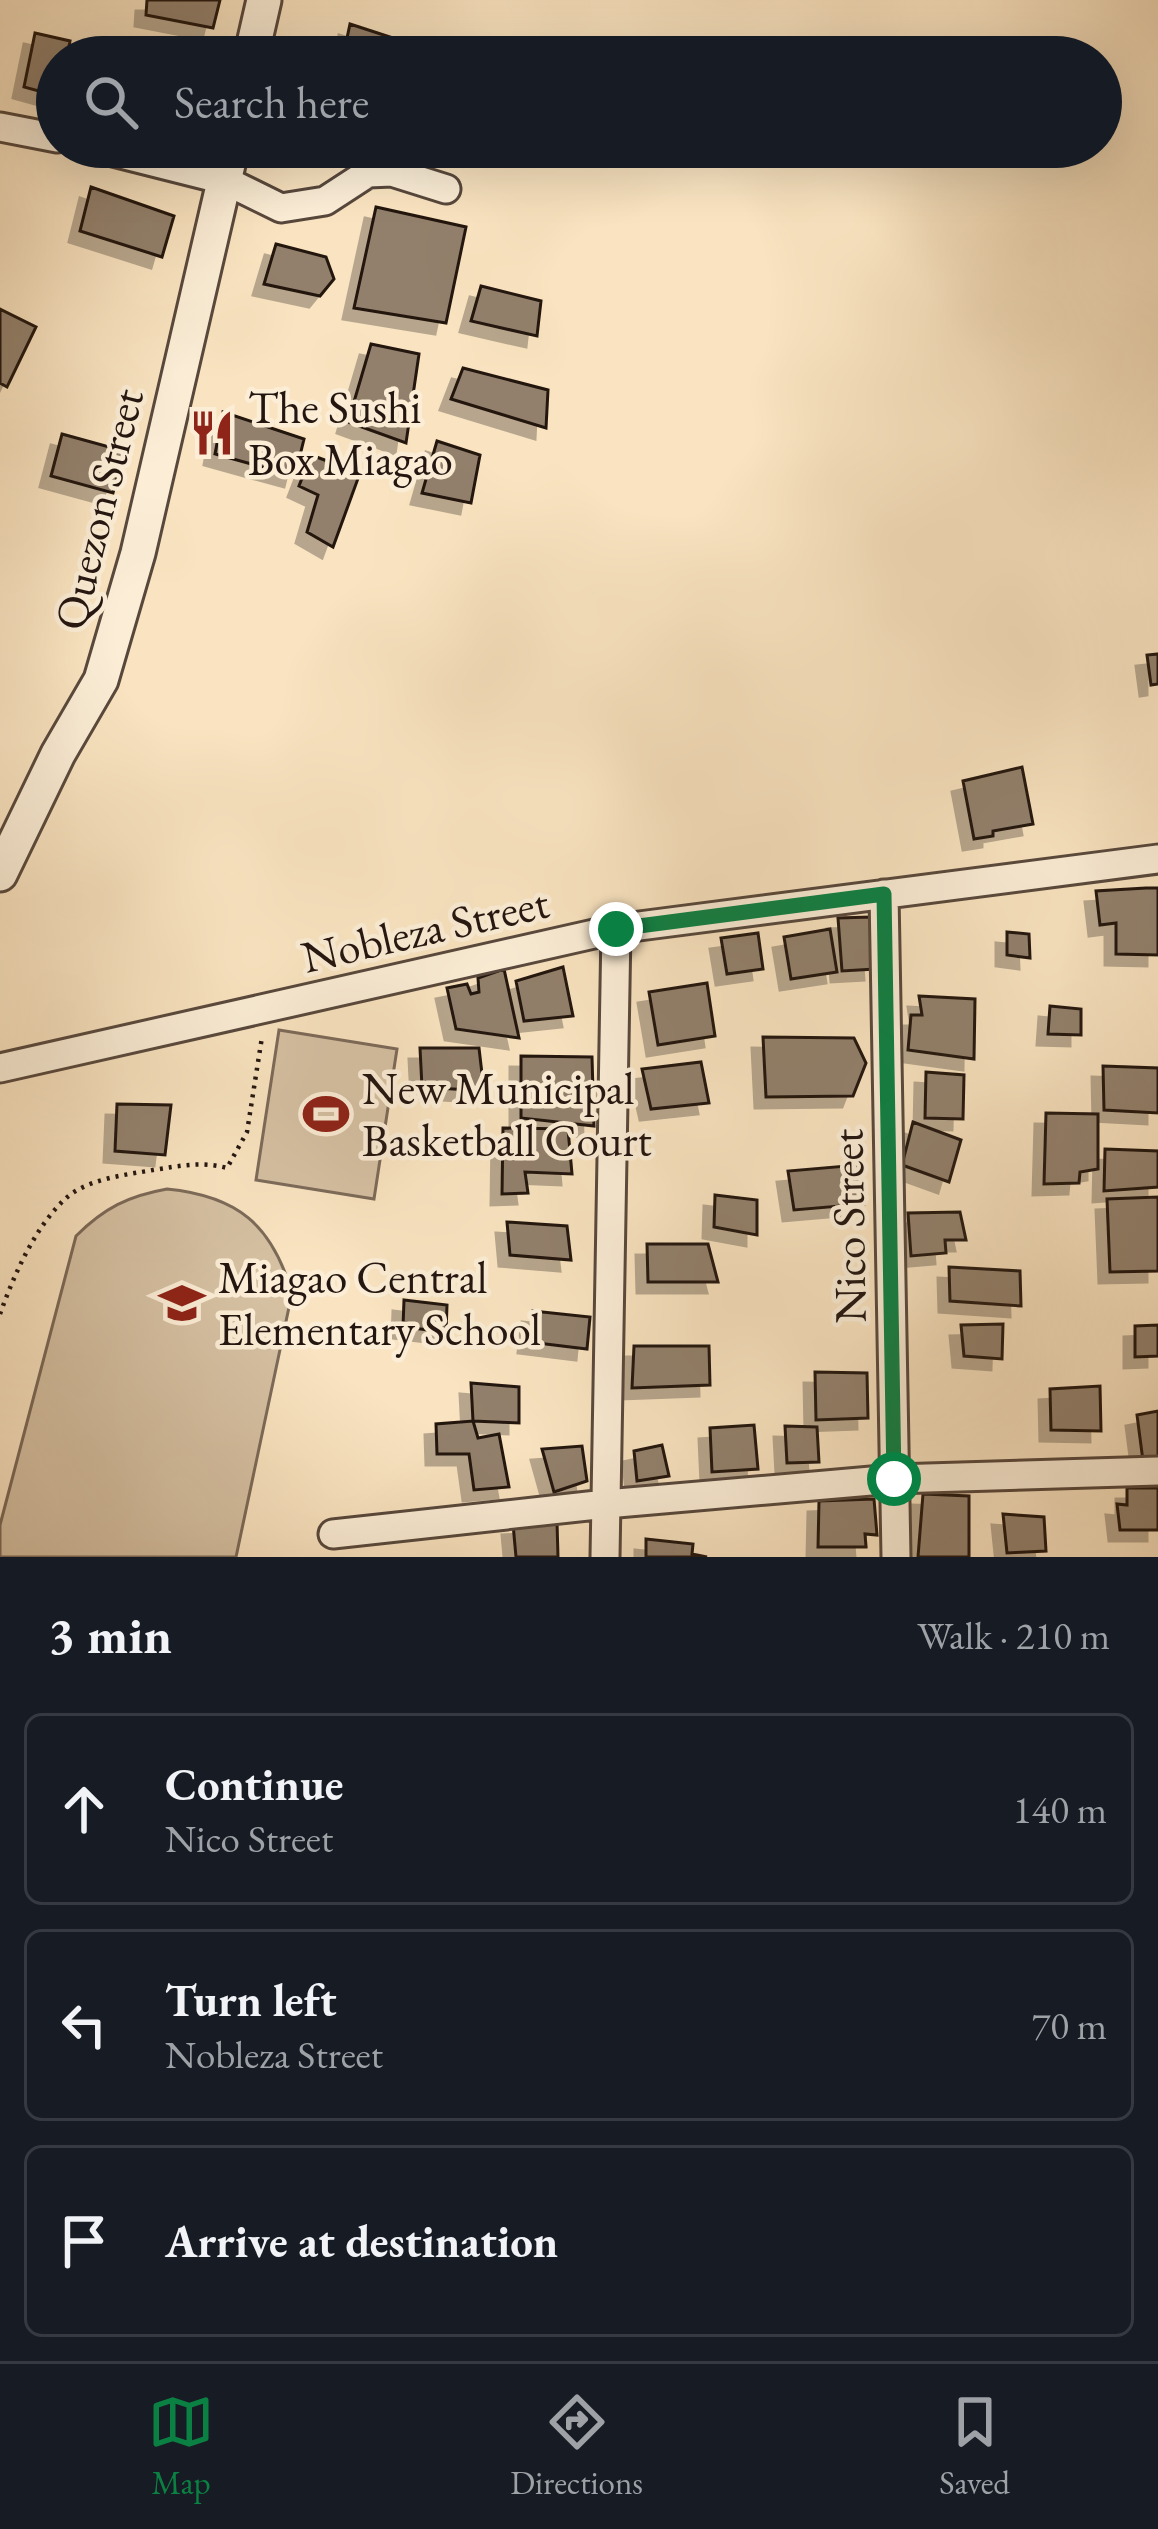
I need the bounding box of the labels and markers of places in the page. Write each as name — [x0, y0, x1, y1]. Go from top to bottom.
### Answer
place label: The Sushi Box Miagao — [248, 378, 453, 488]
restaurant icon: The Sushi Box Miagao — [187, 408, 237, 458]
place label: New Municipal Basketball Court — [362, 1059, 652, 1169]
sports icon: New Municipal Basketball Court — [301, 1089, 351, 1139]
place label: Miagao Central Elementary School — [218, 1248, 541, 1358]
school or university icon: Miagao Central Elementary School — [157, 1278, 207, 1328]

